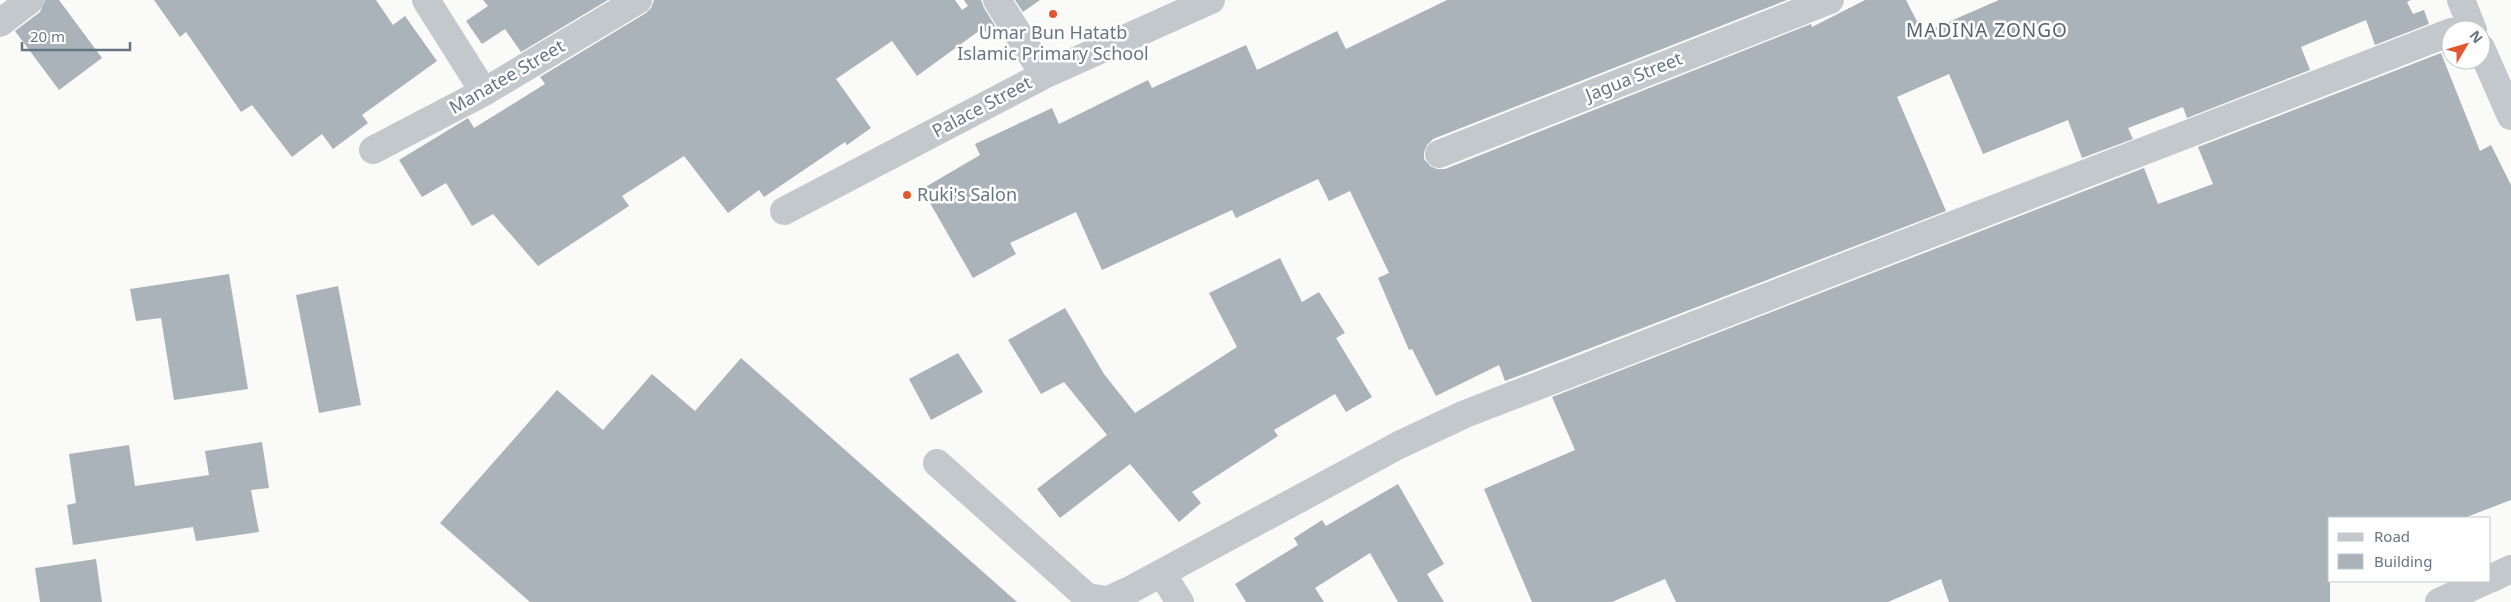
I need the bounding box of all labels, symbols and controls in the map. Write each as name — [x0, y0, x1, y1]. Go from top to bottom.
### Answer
marker: Umar Bun Hatatb Islamic Primary School — [1047, 8, 1059, 20]
district label: MADINA ZONGO — [1906, 17, 2068, 43]
scale bar — [22, 20, 130, 52]
place label: Umar Bun Hatatb Islamic Primary School — [957, 20, 1149, 65]
north arrow — [2441, 20, 2491, 70]
text: 20 m — [30, 26, 65, 46]
text: N — [2466, 26, 2488, 47]
street label: Manatee Street — [444, 33, 569, 119]
street label: Jagua Street — [1580, 46, 1686, 107]
street label: Palace Street — [928, 70, 1036, 142]
place label: Ruki's Salon — [917, 182, 1017, 206]
marker: Ruki's Salon — [901, 189, 913, 201]
legend — [2328, 517, 2491, 582]
text: Road — [2374, 526, 2410, 546]
text: Building — [2374, 551, 2432, 571]

